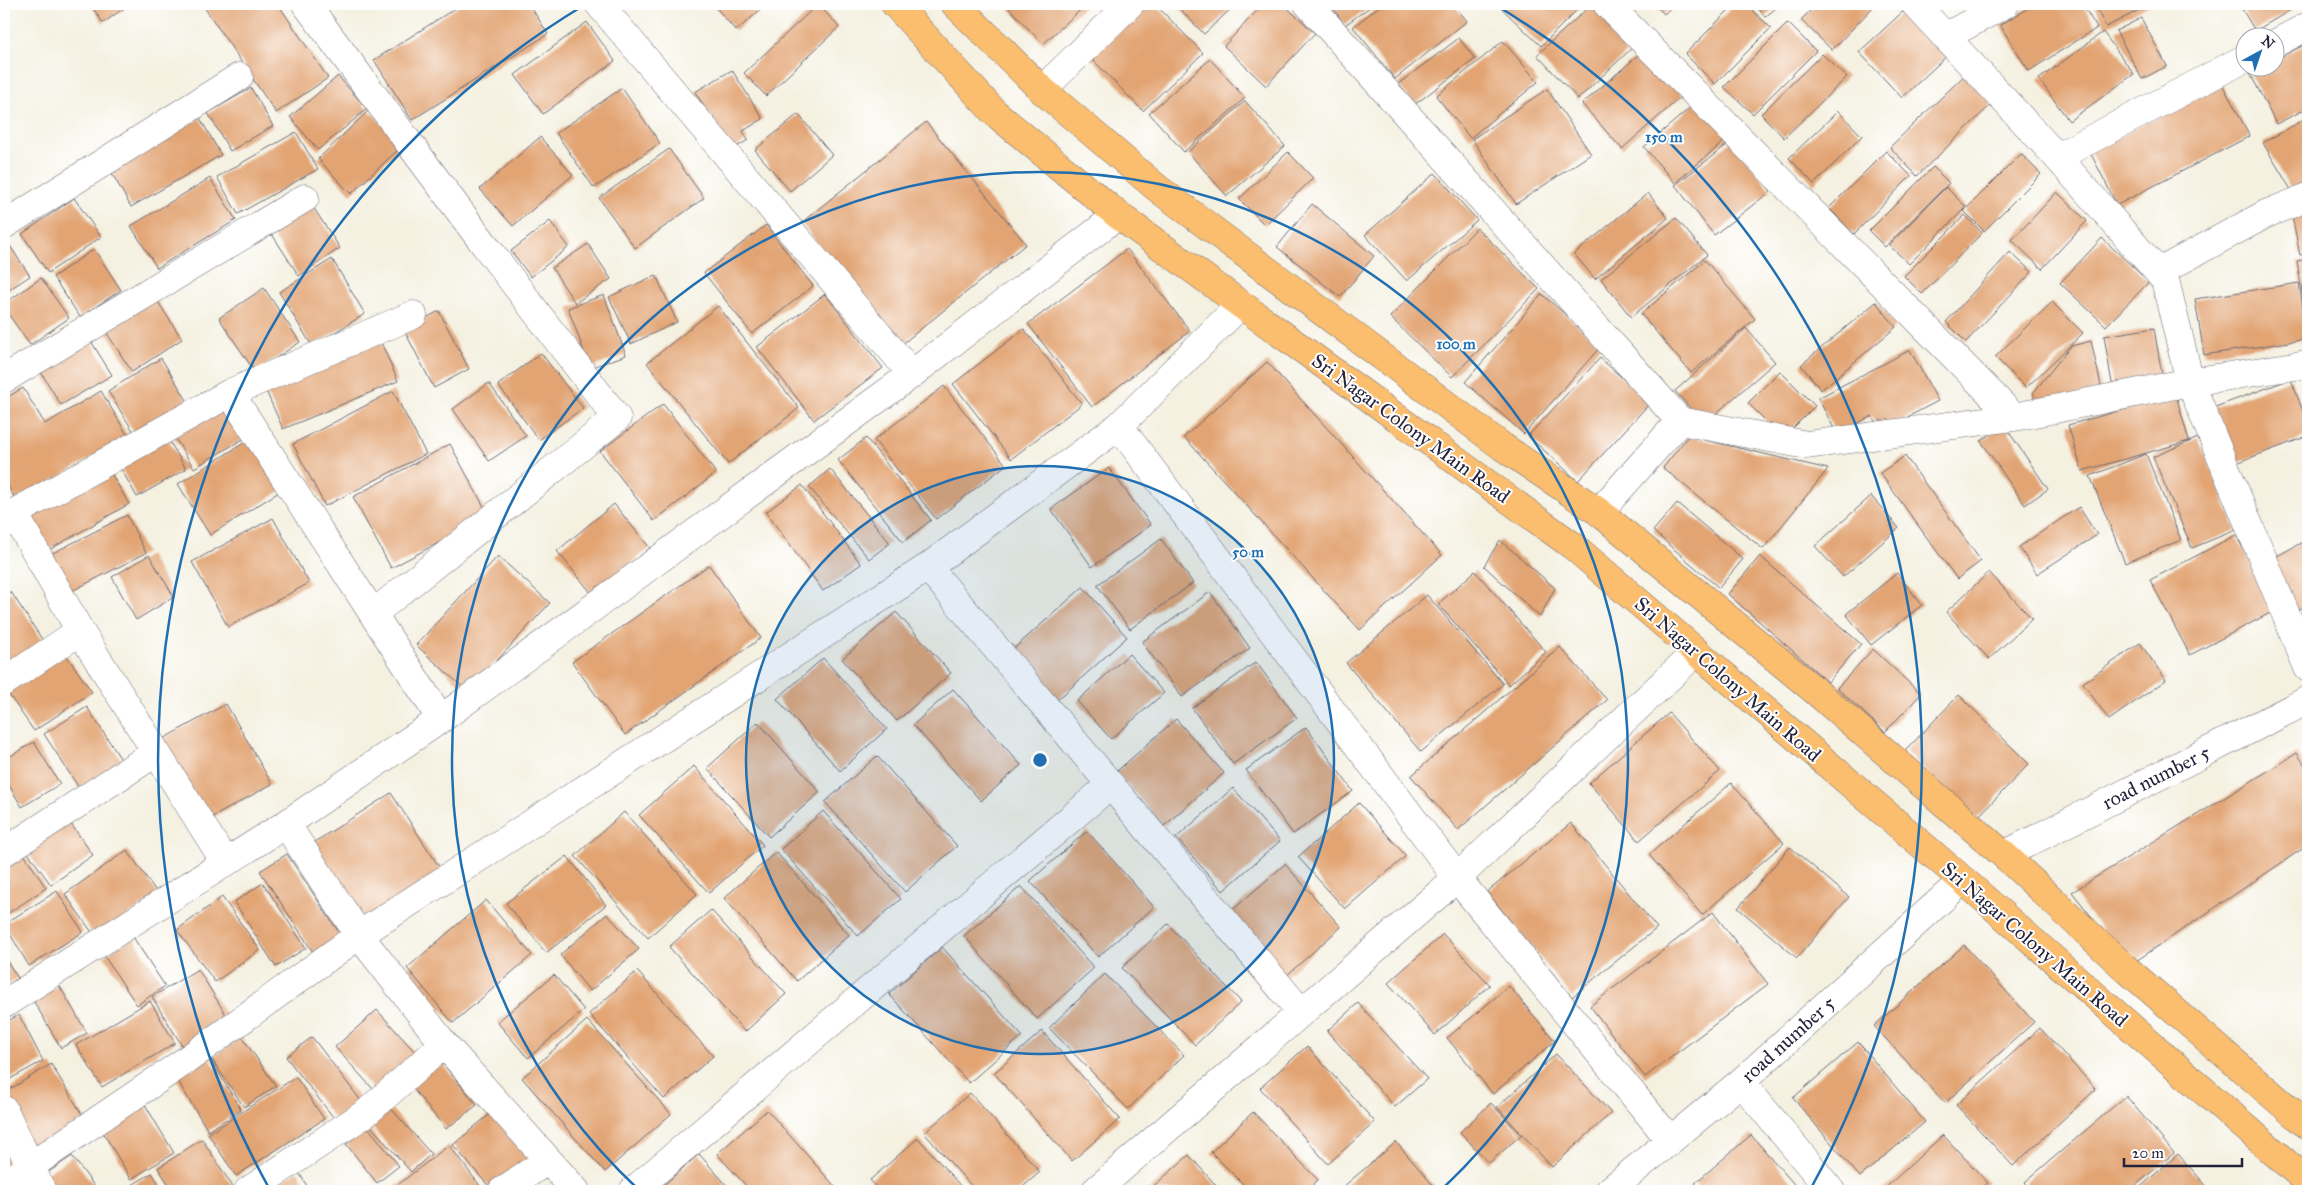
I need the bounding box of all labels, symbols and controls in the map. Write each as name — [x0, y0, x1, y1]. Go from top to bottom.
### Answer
north arrow — [2234, 28, 2284, 78]
text: N — [2258, 32, 2278, 53]
text: 150 m — [1645, 128, 1683, 146]
text: 100 m — [1436, 335, 1476, 353]
street label: Sri Nagar Colony Main Road — [1307, 348, 1515, 509]
text: 50 m — [1232, 543, 1264, 561]
street label: Sri Nagar Colony Main Road — [1629, 592, 1826, 767]
street label: road number 5 — [2098, 740, 2214, 814]
centre of rings — [1031, 751, 1049, 769]
street label: Sri Nagar Colony Main Road — [1936, 857, 2133, 1032]
street label: road number 5 — [1736, 991, 1840, 1087]
scale bar — [2124, 1135, 2242, 1167]
text: 20 m — [2132, 1144, 2164, 1162]

